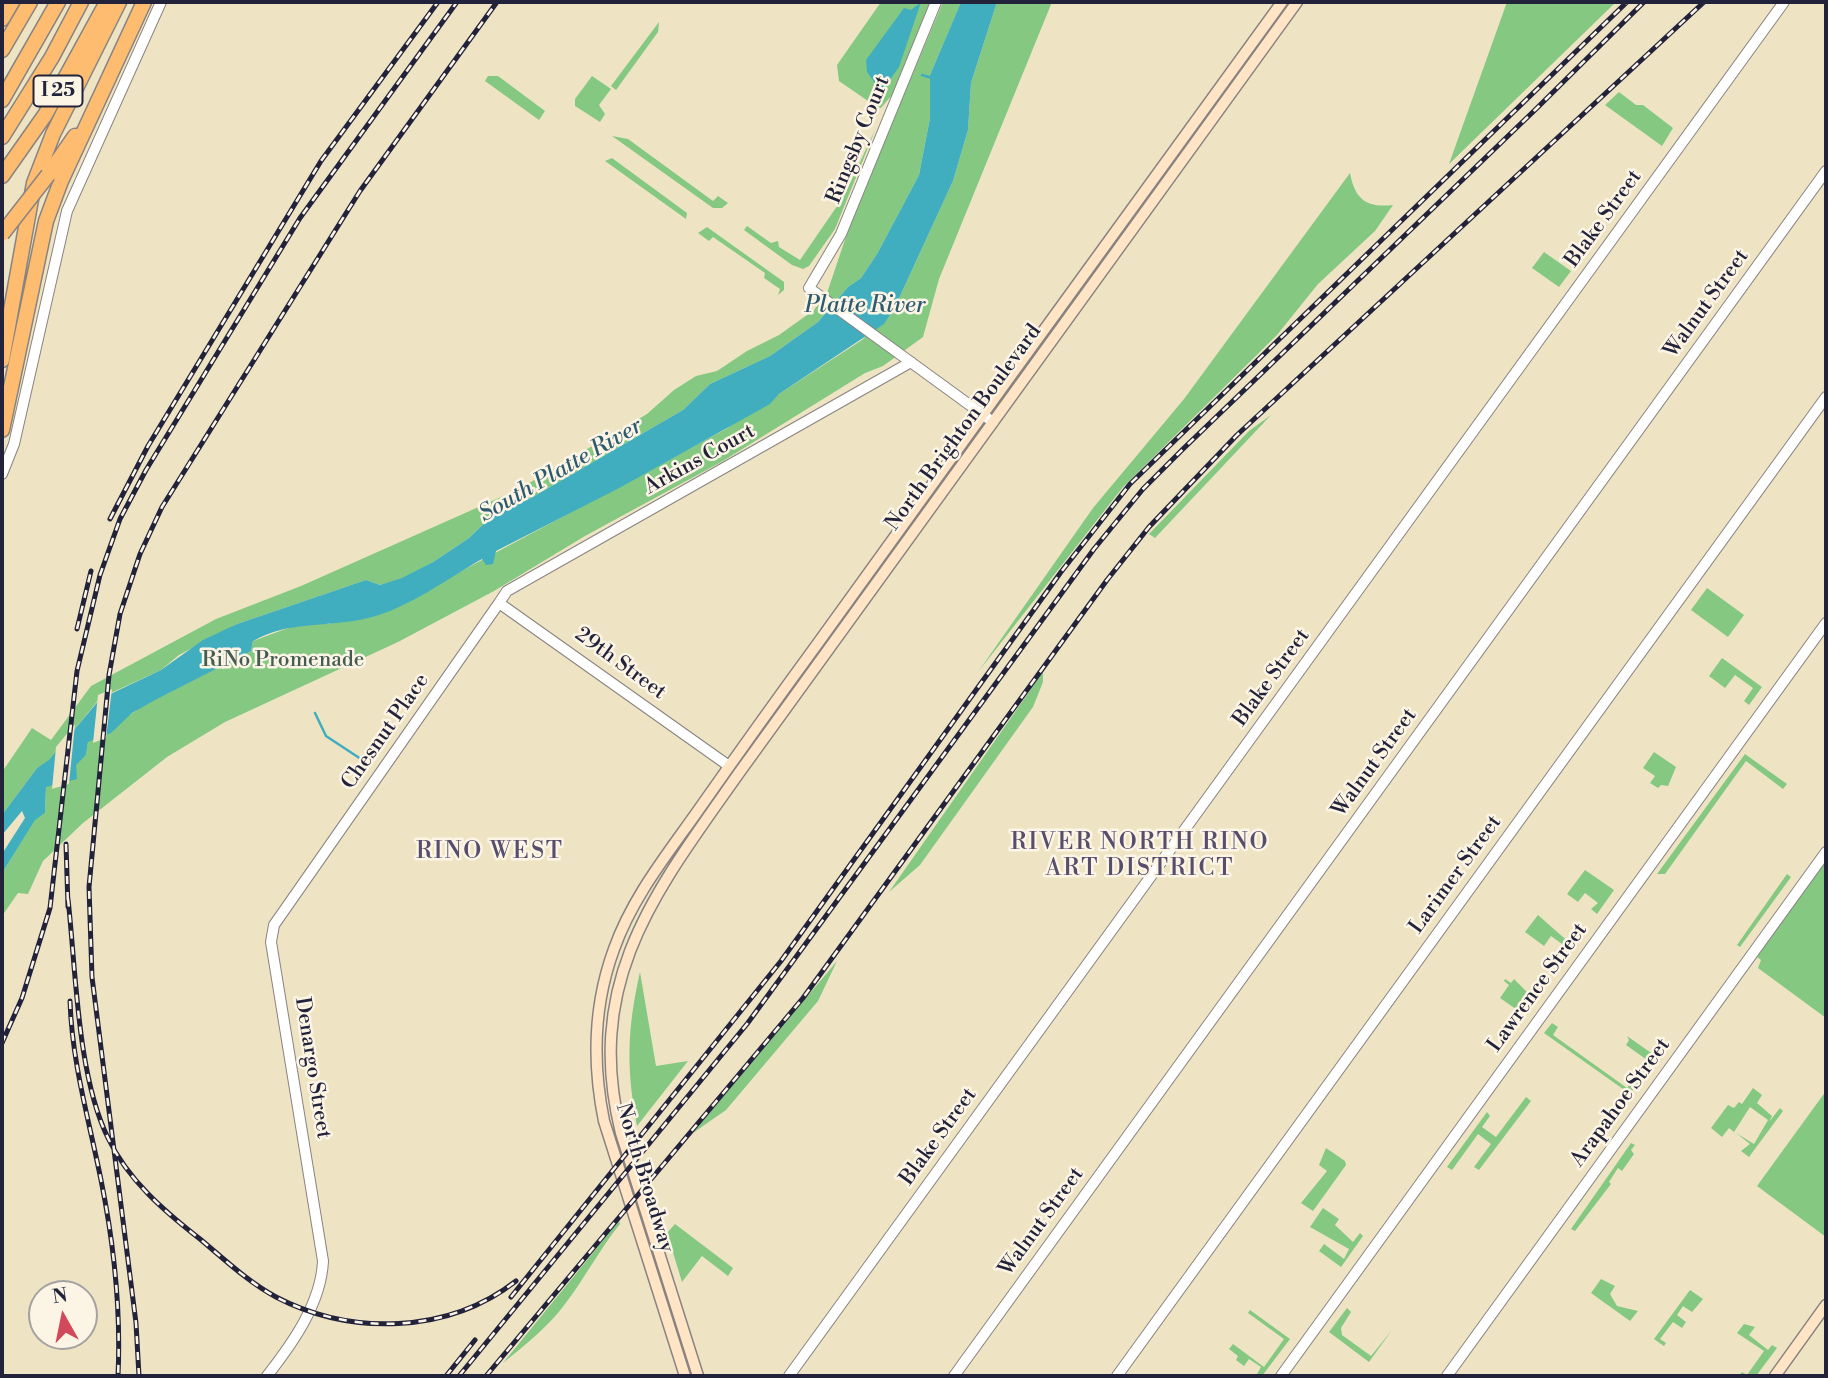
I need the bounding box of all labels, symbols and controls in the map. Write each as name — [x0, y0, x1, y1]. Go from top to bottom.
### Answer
street label: Ringsby Court — [822, 72, 896, 208]
road number: I 25 — [34, 76, 82, 106]
street label: Blake Street — [1560, 165, 1648, 273]
street label: Walnut Street — [1659, 245, 1755, 363]
water label: Platte River — [805, 292, 925, 320]
street label: North Brighton Boulevard — [881, 320, 1047, 536]
water label: South Platte River — [474, 413, 648, 529]
street label: Arkins Court — [640, 419, 760, 501]
street label: 29th Street — [570, 623, 670, 705]
street label: Blake Street — [1228, 624, 1316, 732]
park label: RiNo Promenade — [202, 648, 364, 674]
street label: Chesnut Place — [337, 669, 435, 795]
street label: Walnut Street — [1327, 704, 1423, 822]
street label: Larimer Street — [1405, 811, 1507, 939]
district label: RIVER NORTH RINO ART DISTRICT — [1013, 829, 1267, 883]
district label: RINO WEST — [417, 838, 563, 866]
street label: Lawrence Street — [1483, 919, 1593, 1057]
street label: Denargo Street — [288, 995, 336, 1141]
street label: Arapahoe Street — [1566, 1034, 1676, 1172]
street label: Blake Street — [895, 1083, 983, 1191]
street label: North Broadway — [609, 1100, 679, 1256]
street label: Walnut Street — [994, 1163, 1090, 1281]
north arrow — [28, 1280, 98, 1350]
text: N — [51, 1283, 69, 1309]

